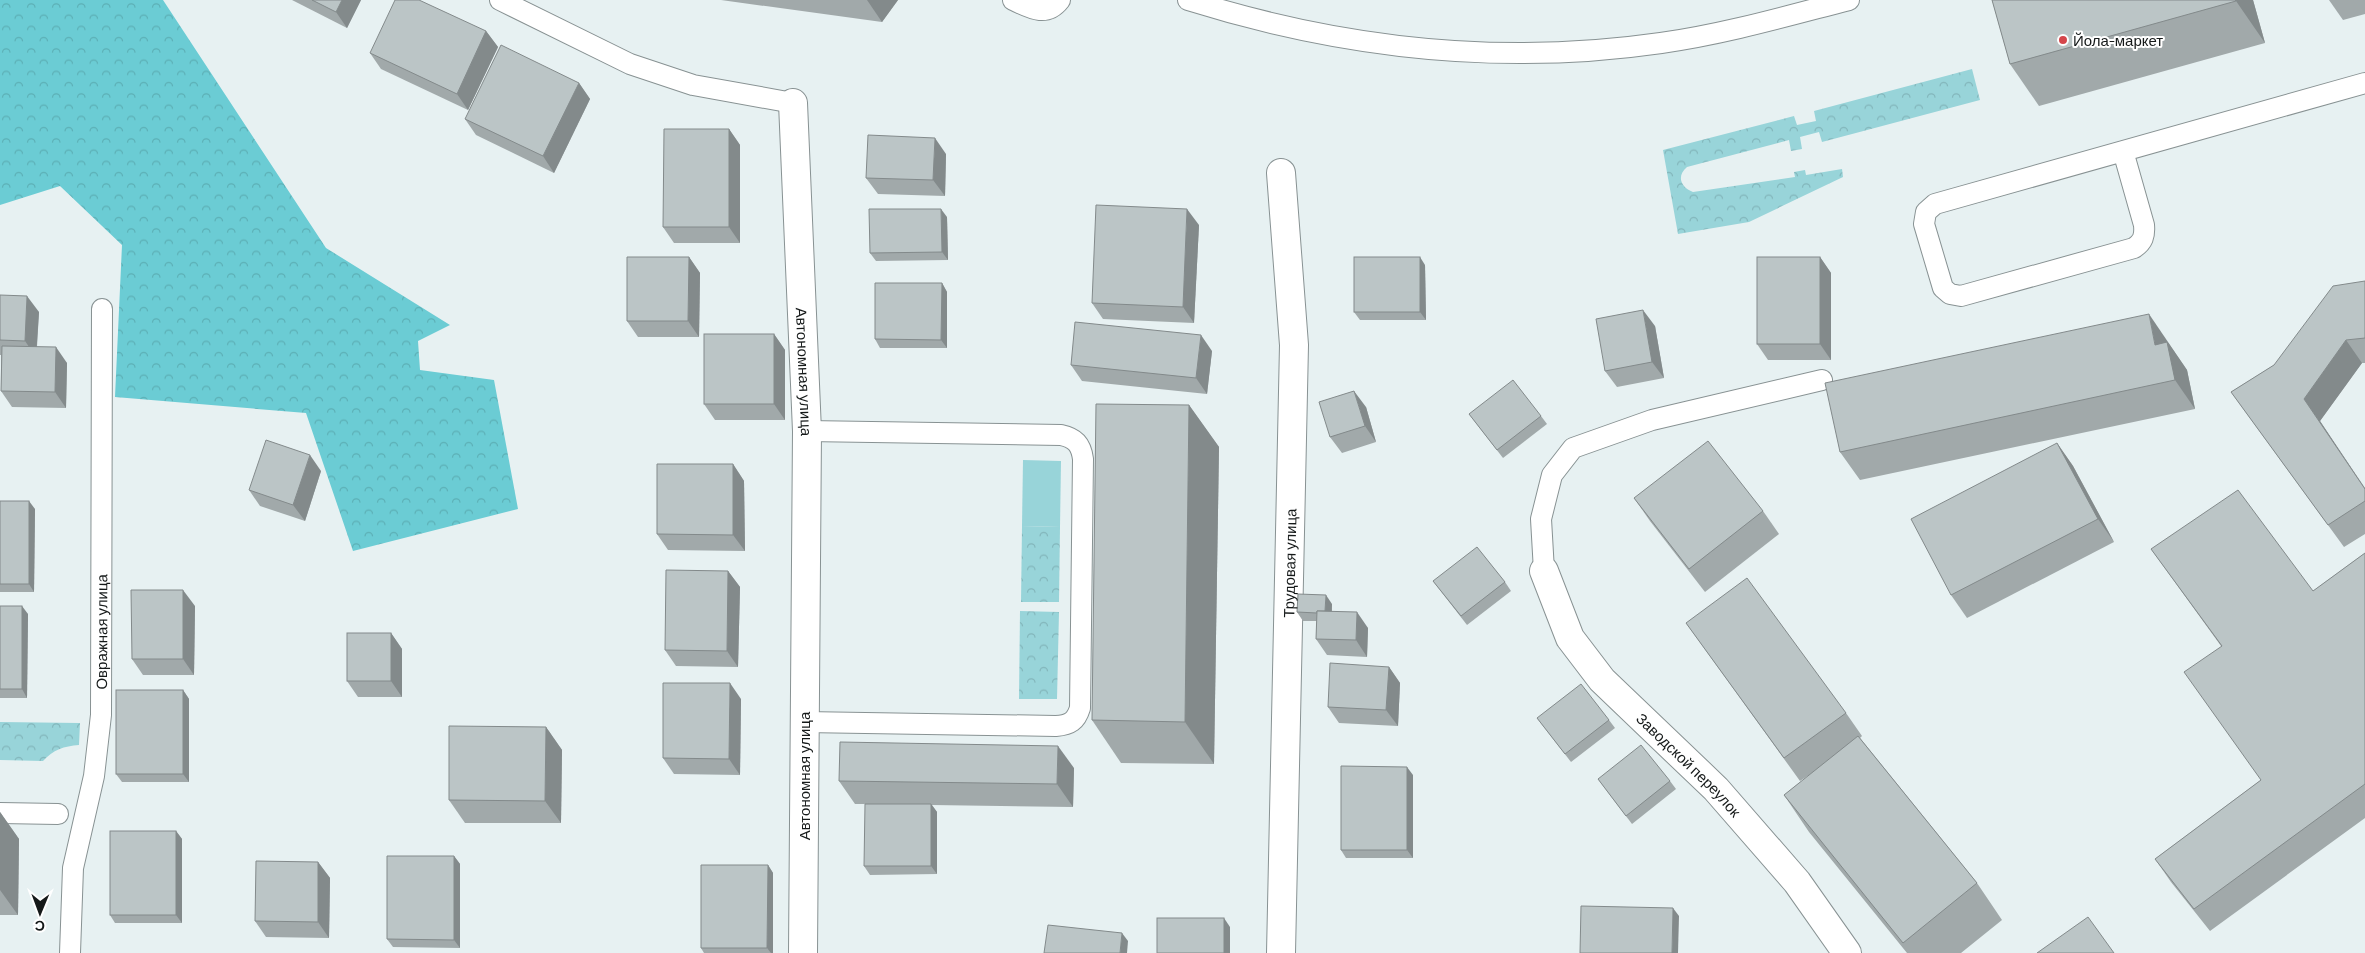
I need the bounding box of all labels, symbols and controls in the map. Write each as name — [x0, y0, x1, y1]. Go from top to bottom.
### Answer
place label: Йола-маркет — [2073, 31, 2163, 49]
marker: Йола-маркет — [2057, 34, 2069, 46]
street label: Автономная улица — [793, 307, 816, 437]
street label: Трудовая улица — [1279, 508, 1300, 618]
street label: Овражная улица — [92, 573, 110, 690]
street label: Заводской переулок — [1633, 709, 1745, 821]
street label: Автономная улица — [795, 711, 813, 840]
north arrow — [15, 888, 65, 938]
text: С — [35, 918, 45, 935]

